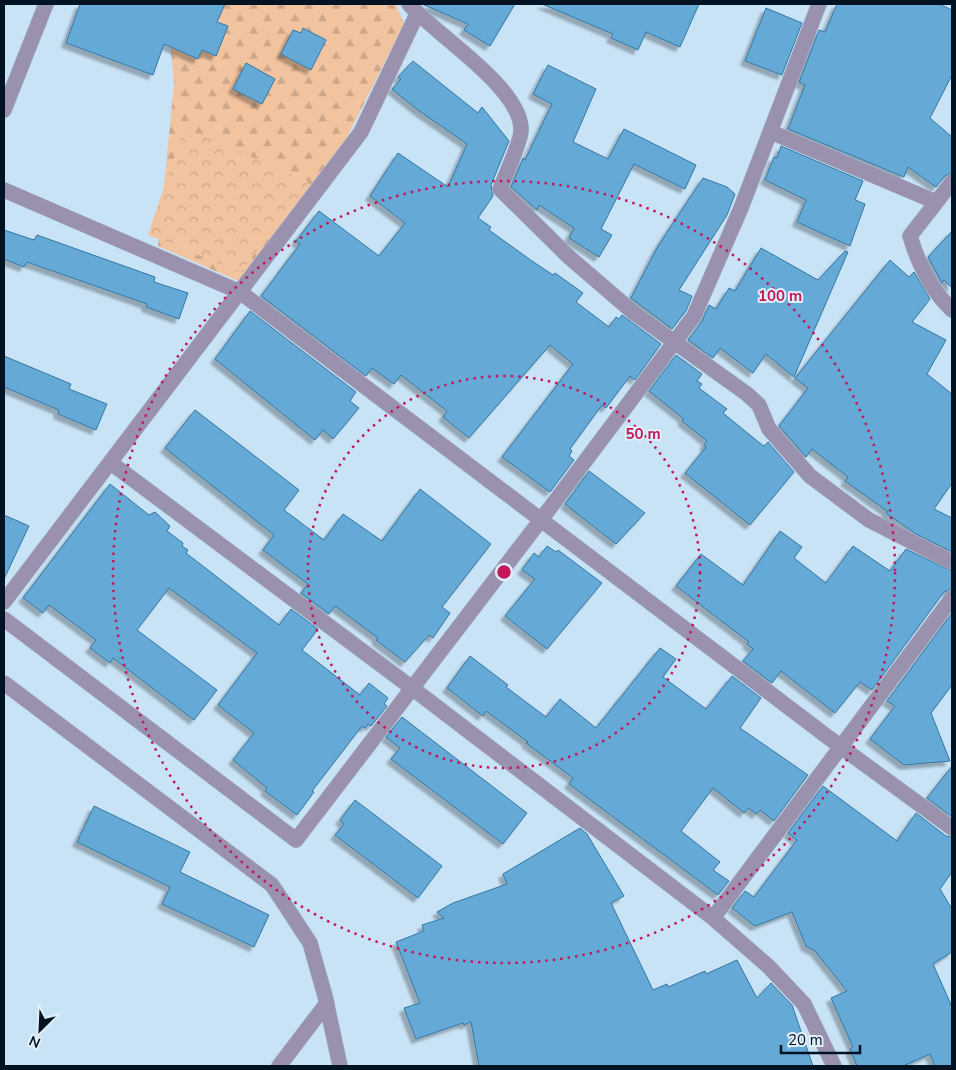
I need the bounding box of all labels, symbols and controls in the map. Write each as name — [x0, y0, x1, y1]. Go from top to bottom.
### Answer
text: 100 m — [758, 286, 802, 306]
text: 50 m — [625, 424, 661, 444]
centre of rings — [495, 563, 513, 581]
north arrow — [15, 1005, 65, 1055]
scale bar — [781, 1022, 860, 1054]
text: 20 m — [788, 1030, 823, 1050]
text: N — [26, 1031, 44, 1052]

